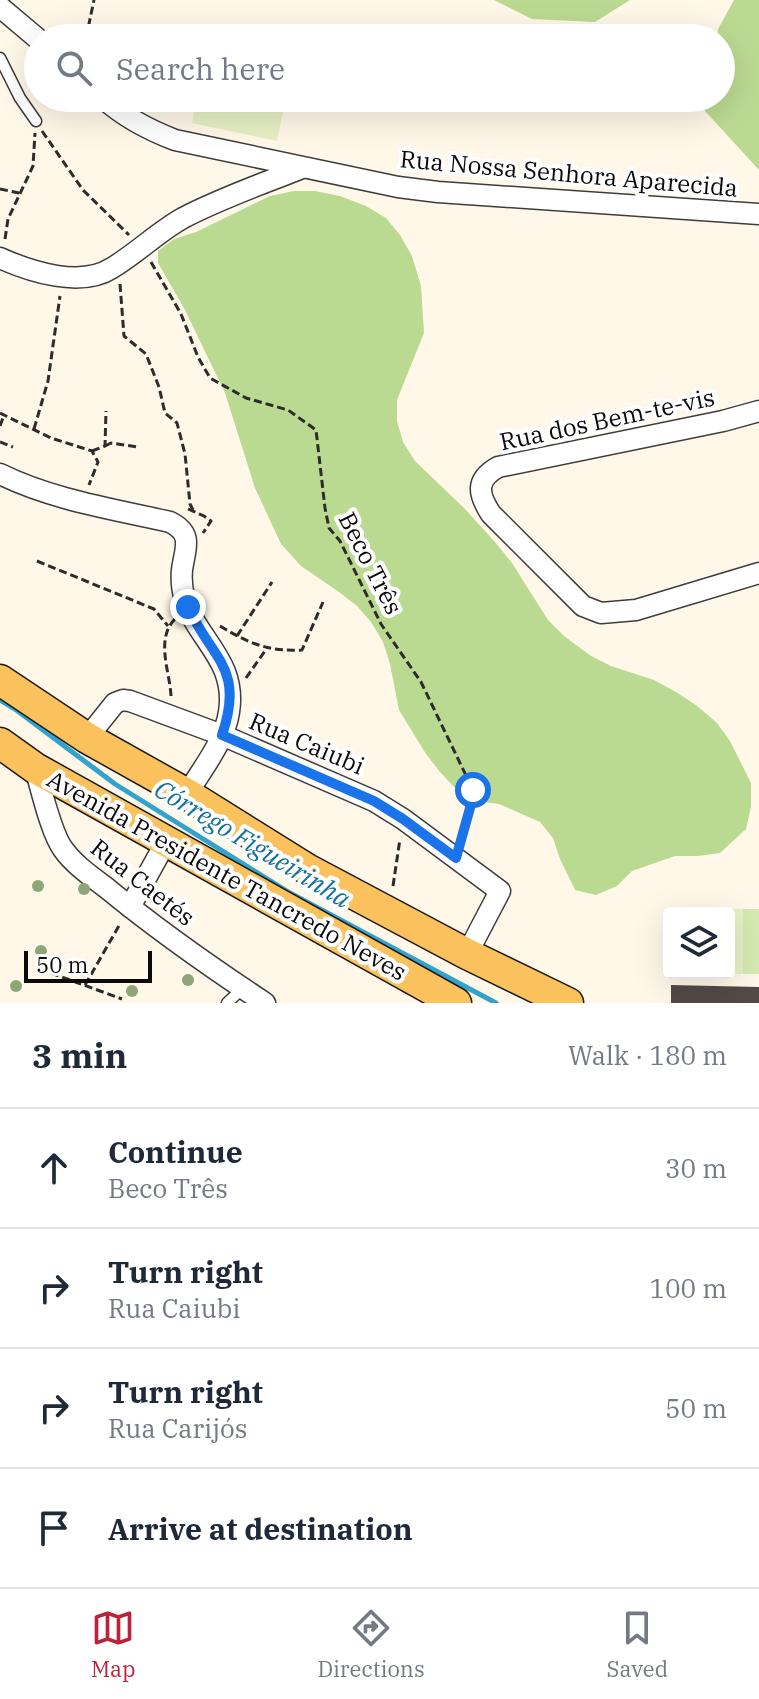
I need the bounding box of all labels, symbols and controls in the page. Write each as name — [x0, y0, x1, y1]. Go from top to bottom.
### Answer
search box — [24, 24, 735, 112]
icon: search — [52, 46, 96, 90]
text: Search here — [116, 49, 285, 88]
street label: Rua Nossa Senhora Aparecida — [399, 142, 739, 204]
street label: Rua dos Bem-te-vis — [497, 381, 717, 457]
street label: Beco Três — [332, 506, 410, 620]
route end — [170, 589, 206, 625]
street label: Rua Caiubi — [244, 704, 370, 782]
street label: Avenida Presidente Tancredo Neves — [42, 763, 412, 987]
water label: Córrego Figueirinha — [149, 771, 357, 915]
route start — [455, 772, 491, 808]
street label: Rua Caetés — [84, 831, 202, 933]
map controls — [663, 907, 735, 979]
button: layers — [663, 907, 735, 979]
scale bar — [24, 947, 152, 983]
text: 50 m — [36, 950, 88, 979]
text: 3 min — [32, 1033, 127, 1077]
text: Walk · 180 m — [568, 1038, 727, 1072]
text: Continue — [108, 1132, 243, 1171]
icon: ahead — [32, 1146, 76, 1190]
text: 30 m — [665, 1151, 727, 1185]
text: Beco Três — [108, 1171, 228, 1205]
text: Turn right — [108, 1252, 263, 1291]
icon: right — [32, 1266, 76, 1310]
text: 100 m — [649, 1271, 727, 1305]
text: Rua Caiubi — [108, 1291, 241, 1325]
text: Turn right — [108, 1372, 263, 1411]
icon: right — [32, 1386, 76, 1430]
text: 50 m — [665, 1391, 727, 1425]
text: Rua Carijós — [108, 1411, 247, 1445]
icon: arrive — [32, 1506, 76, 1550]
text: Arrive at destination — [108, 1509, 413, 1548]
tab: Map — [91, 1606, 136, 1683]
tab: Directions — [317, 1606, 425, 1683]
tab: Saved — [606, 1606, 668, 1683]

